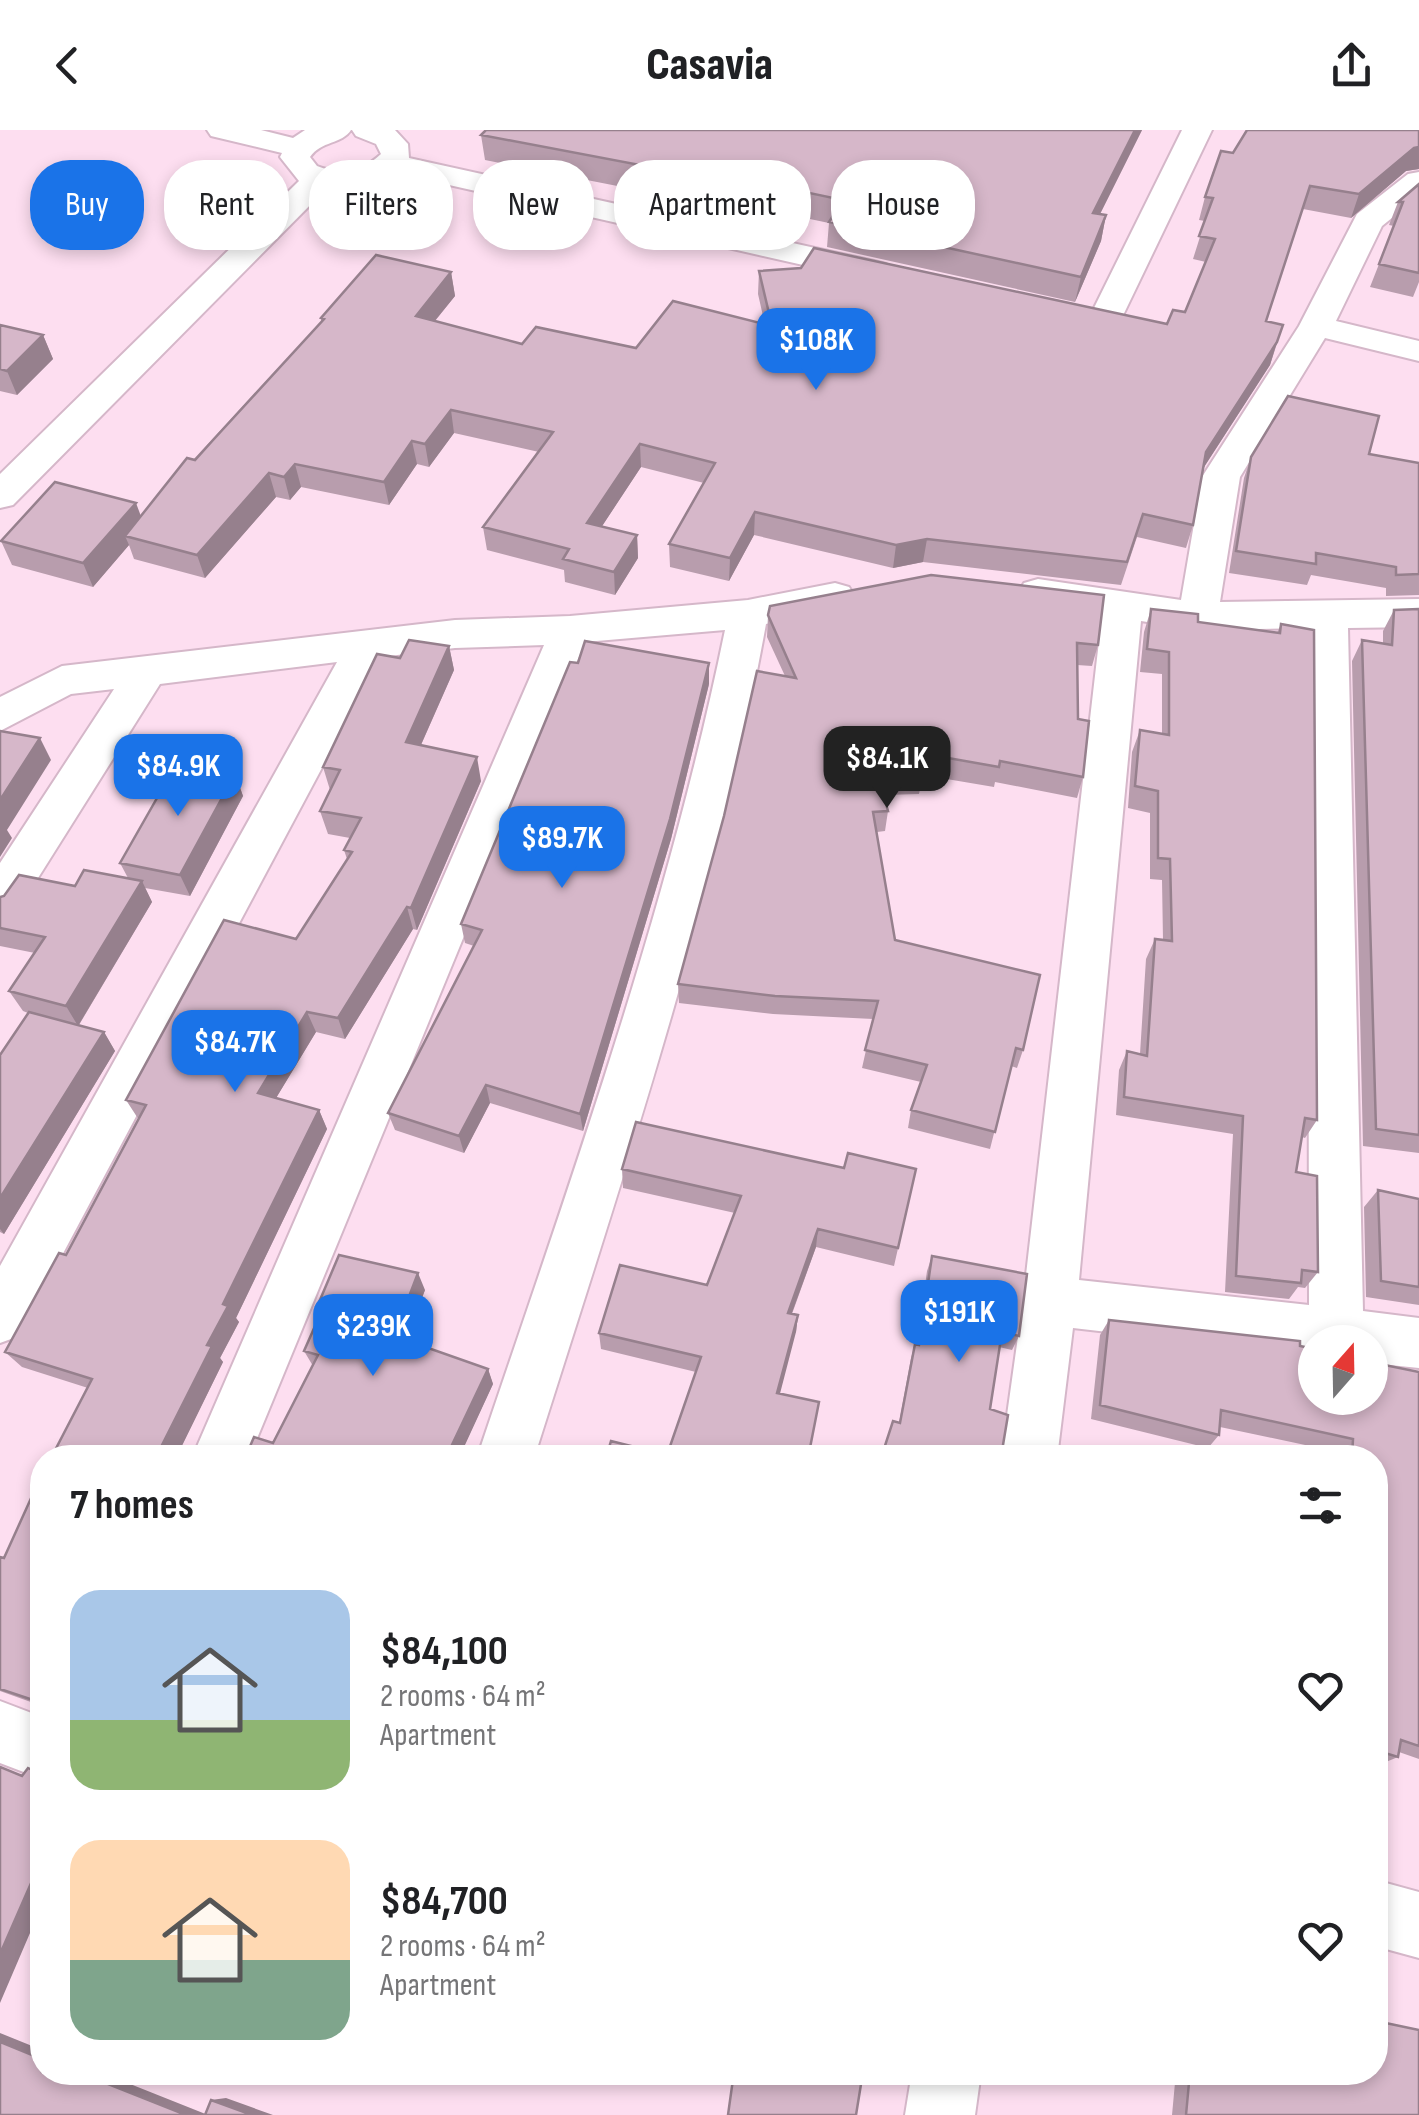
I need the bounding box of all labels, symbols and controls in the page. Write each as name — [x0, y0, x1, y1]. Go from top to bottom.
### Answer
icon: back — [40, 38, 95, 93]
text: Casavia — [646, 38, 773, 93]
icon: share — [1324, 38, 1379, 93]
chip: Buy — [30, 160, 144, 250]
chip: Rent — [164, 160, 289, 250]
chip: Filters — [309, 160, 453, 250]
chip: New — [473, 160, 594, 250]
chip: Apartment — [614, 160, 811, 250]
chip: House — [831, 160, 975, 250]
pin: $108K — [746, 308, 886, 393]
text: $108K — [778, 321, 854, 360]
pin: $84.1K — [806, 726, 968, 811]
pin: $84.9K — [97, 734, 259, 819]
text: $84.1K — [846, 739, 928, 778]
text: $84.9K — [136, 747, 220, 786]
pin: $89.7K — [481, 806, 643, 891]
text: $89.7K — [521, 819, 603, 858]
pin: $84.7K — [154, 1010, 316, 1095]
text: $84.7K — [194, 1023, 276, 1062]
pin: $191K — [889, 1280, 1029, 1365]
text: $191K — [923, 1293, 995, 1332]
pin: $239K — [303, 1294, 443, 1379]
text: $239K — [335, 1307, 411, 1346]
north arrow — [1298, 1325, 1388, 1415]
map controls — [1298, 1325, 1388, 1415]
icon: filters — [1293, 1478, 1348, 1533]
text: 7 homes — [70, 1480, 194, 1531]
text: $84,100 — [380, 1626, 508, 1677]
icon: home — [150, 1630, 270, 1750]
icon: heart — [1293, 1663, 1348, 1718]
text: 2 rooms · 64 m² — [380, 1677, 546, 1716]
text: Apartment — [380, 1716, 496, 1755]
text: $84,700 — [380, 1876, 508, 1927]
icon: home — [150, 1880, 270, 2000]
icon: heart — [1293, 1913, 1348, 1968]
text: 2 rooms · 64 m² — [380, 1927, 546, 1966]
text: Apartment — [380, 1966, 496, 2005]

